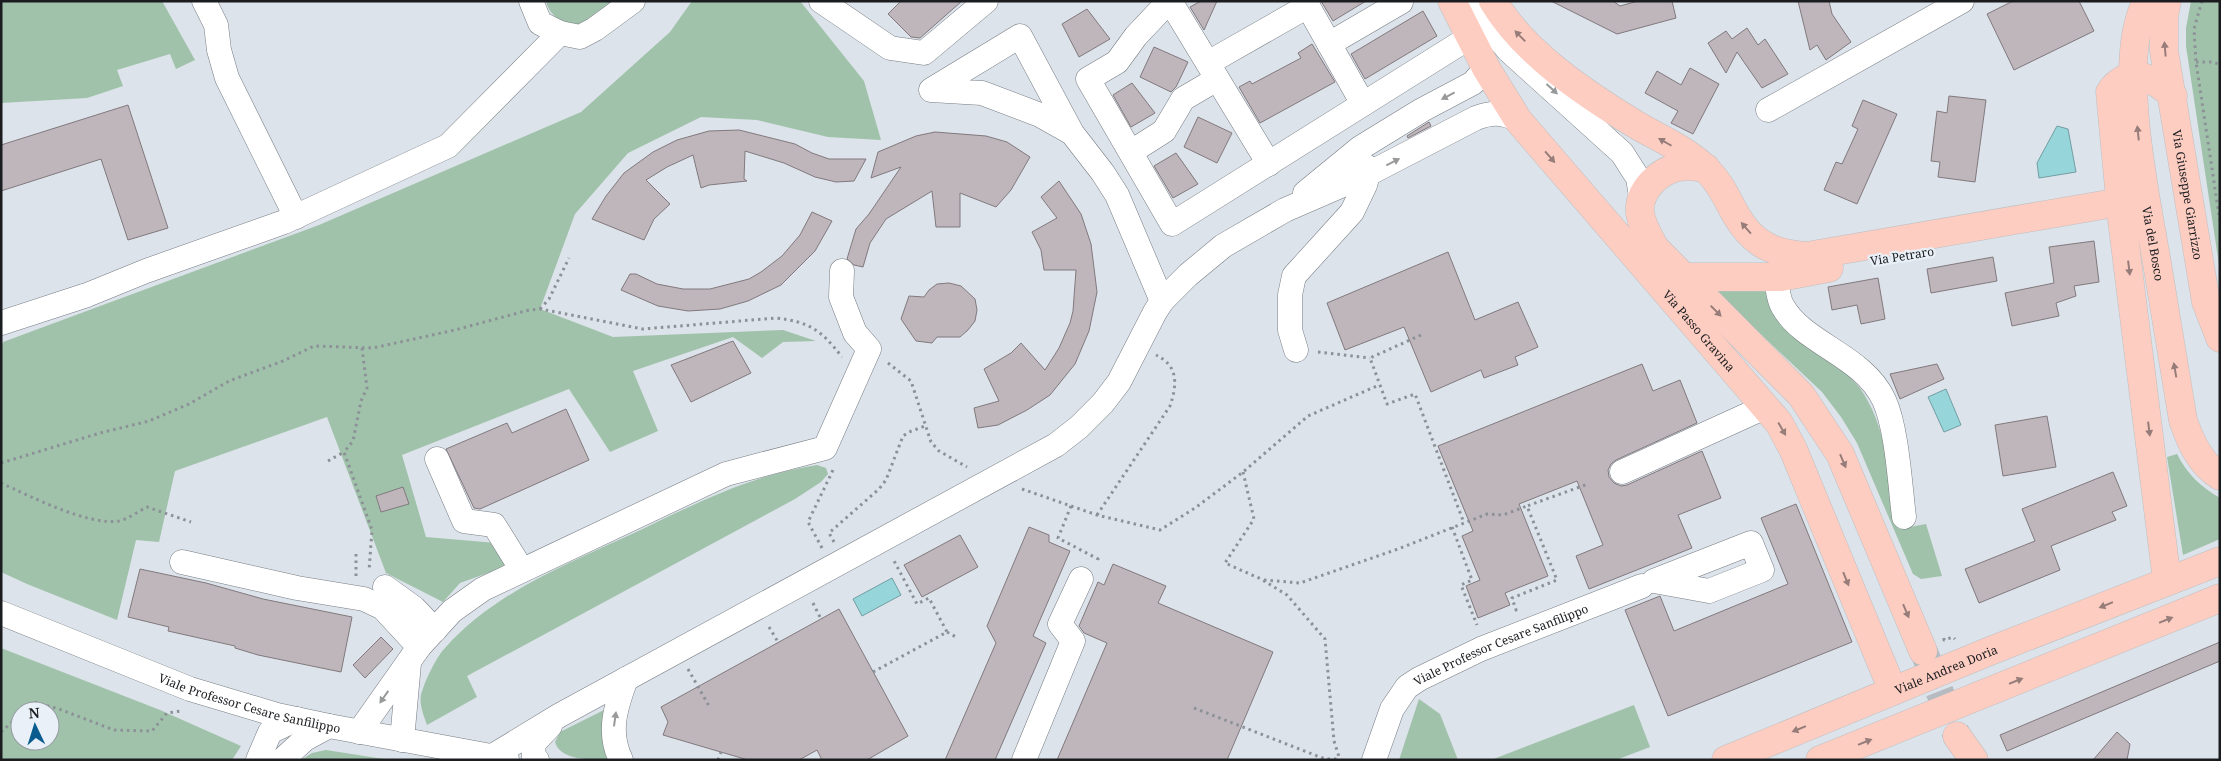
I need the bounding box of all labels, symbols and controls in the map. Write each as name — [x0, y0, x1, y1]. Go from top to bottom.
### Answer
one-way arrow — [1514, 30, 1526, 42]
one-way arrow — [2160, 40, 2168, 56]
one-way arrow — [1545, 83, 1557, 95]
one-way arrow — [1440, 92, 1455, 100]
one-way arrow — [2134, 125, 2142, 141]
street label: Via Giuseppe Giarrizzo — [2169, 128, 2207, 261]
one-way arrow — [1659, 137, 1672, 146]
one-way arrow — [1544, 150, 1555, 163]
one-way arrow — [1386, 158, 1400, 166]
street label: Via del Bosco — [2139, 205, 2168, 282]
one-way arrow — [1741, 221, 1752, 234]
street label: Via Petraro — [1869, 243, 1935, 269]
one-way arrow — [2125, 260, 2133, 276]
street label: Via Passo Gravina — [1659, 286, 1739, 375]
one-way arrow — [1710, 305, 1722, 317]
one-way arrow — [2170, 362, 2178, 378]
one-way arrow — [2145, 422, 2153, 438]
one-way arrow — [1778, 423, 1787, 436]
one-way arrow — [1839, 454, 1847, 468]
one-way arrow — [1843, 571, 1851, 586]
street label: Viale Professor Cesare Sanfilippo — [1410, 599, 1591, 689]
one-way arrow — [2099, 602, 2113, 610]
one-way arrow — [1902, 604, 1910, 619]
one-way arrow — [2159, 615, 2173, 623]
street label: Viale Andrea Doria — [1892, 640, 2000, 698]
street label: Viale Professor Cesare Sanfilippo — [156, 669, 342, 737]
one-way arrow — [2009, 677, 2024, 685]
one-way arrow — [379, 690, 389, 704]
north arrow — [10, 701, 60, 751]
text: N — [28, 703, 40, 722]
one-way arrow — [611, 711, 619, 727]
one-way arrow — [1792, 726, 1806, 734]
one-way arrow — [1858, 738, 1873, 746]

